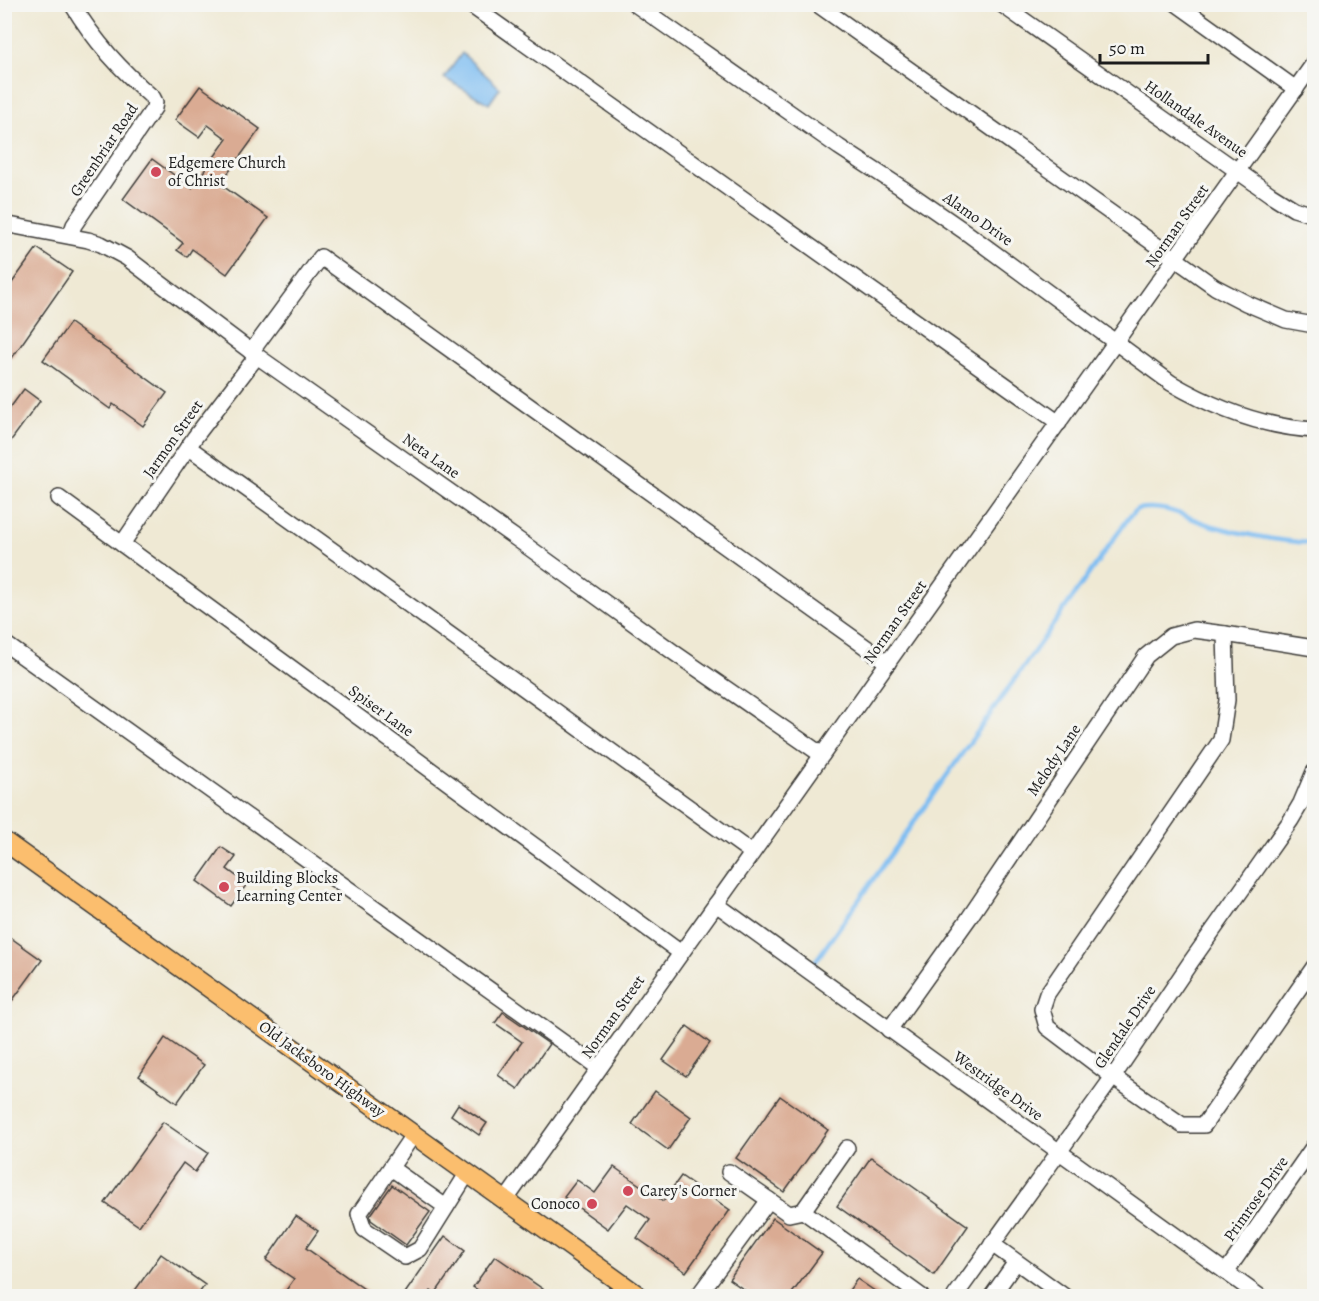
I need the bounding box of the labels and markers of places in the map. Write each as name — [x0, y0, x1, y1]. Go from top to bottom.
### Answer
place label: Edgemere Church of Christ — [168, 152, 287, 192]
marker: Edgemere Church of Christ — [149, 165, 163, 179]
place label: Building Blocks Learning Center — [236, 867, 342, 907]
marker: Building Blocks Learning Center — [217, 880, 231, 894]
place label: Carey's Corner — [640, 1180, 737, 1202]
marker: Carey's Corner — [621, 1184, 635, 1198]
place label: Conoco — [531, 1193, 580, 1215]
marker: Conoco — [585, 1197, 599, 1211]

